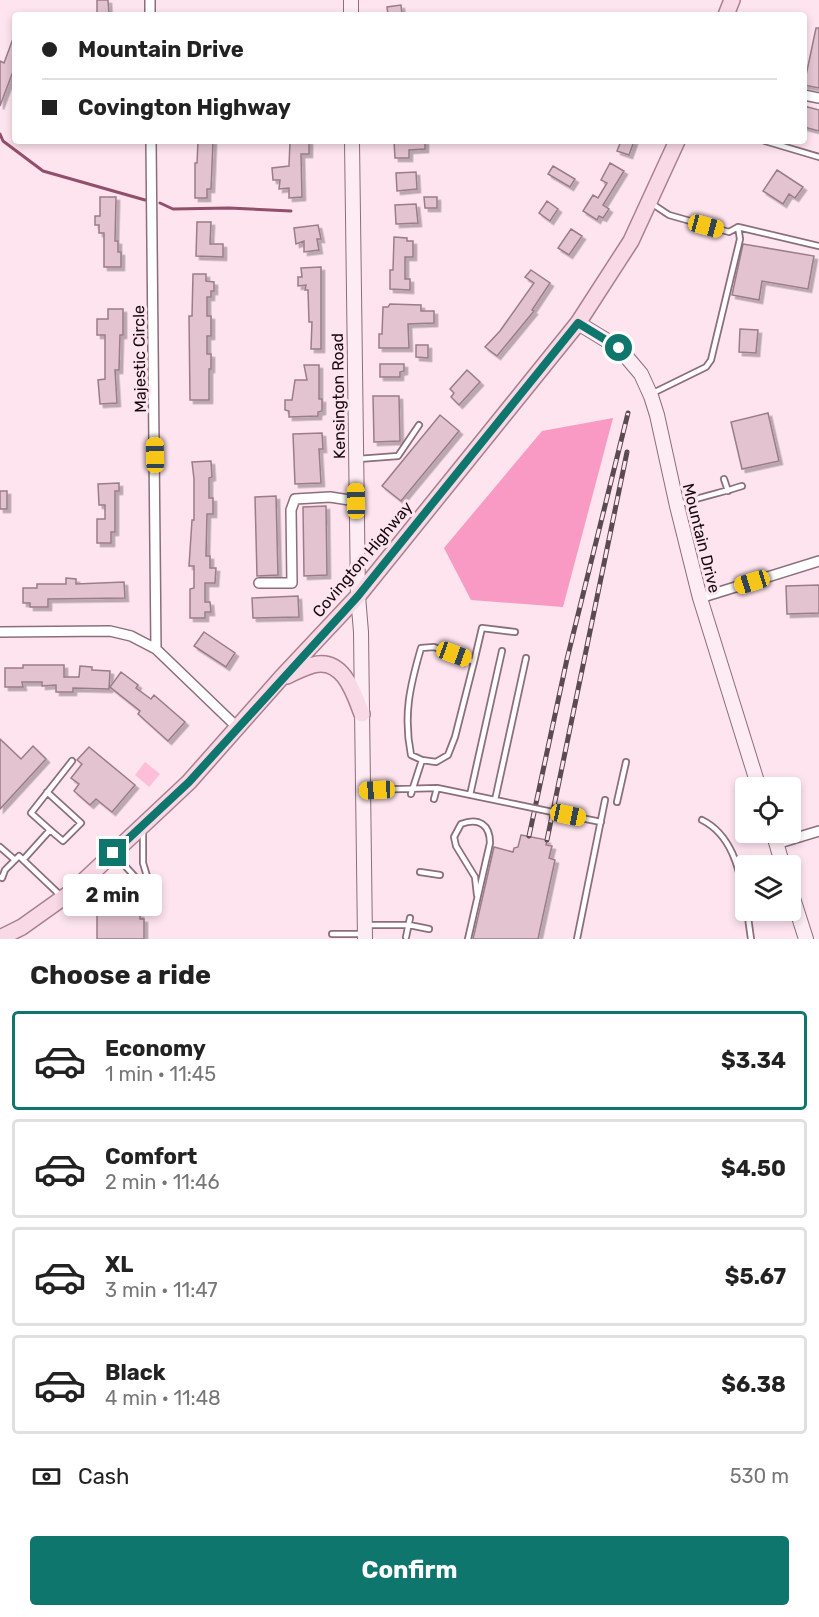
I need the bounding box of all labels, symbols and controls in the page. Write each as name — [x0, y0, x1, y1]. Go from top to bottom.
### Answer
text: Mountain Drive — [78, 36, 244, 63]
text: Covington Highway — [78, 94, 291, 121]
car — [686, 213, 726, 239]
street label: Majestic Circle — [129, 305, 150, 413]
street label: Kensington Road — [328, 333, 349, 459]
route start — [605, 334, 632, 361]
car — [146, 437, 164, 473]
street label: Mountain Drive — [679, 481, 724, 595]
car — [347, 483, 365, 519]
street label: Covington Highway — [308, 497, 416, 621]
car — [732, 568, 772, 596]
car — [434, 639, 474, 669]
map controls — [735, 777, 801, 921]
button: locate — [735, 777, 801, 843]
car — [359, 780, 395, 800]
car — [549, 802, 587, 828]
route end — [99, 839, 126, 866]
button: layers — [735, 855, 801, 921]
callout: 2 min — [63, 874, 162, 916]
text: 2 min — [85, 883, 140, 907]
text: Choose a ride — [30, 959, 211, 991]
icon: car — [33, 1034, 87, 1088]
text: Economy — [105, 1035, 206, 1062]
text: $3.34 — [721, 1047, 786, 1074]
text: 1 min · 11:45 — [105, 1062, 216, 1086]
icon: car — [33, 1142, 87, 1196]
text: Comfort — [105, 1143, 197, 1170]
text: $4.50 — [721, 1155, 786, 1182]
text: 2 min · 11:46 — [105, 1170, 220, 1194]
icon: car — [33, 1250, 87, 1304]
text: XL — [105, 1251, 133, 1278]
text: $5.67 — [725, 1263, 786, 1290]
text: 3 min · 11:47 — [105, 1278, 218, 1302]
icon: car — [33, 1358, 87, 1412]
text: Black — [105, 1359, 166, 1386]
text: $6.38 — [721, 1371, 786, 1398]
text: 4 min · 11:48 — [105, 1386, 221, 1410]
icon: cash — [30, 1460, 63, 1493]
text: Cash — [78, 1463, 129, 1490]
text: 530 m — [730, 1464, 789, 1488]
button: Confirm — [30, 1536, 789, 1605]

